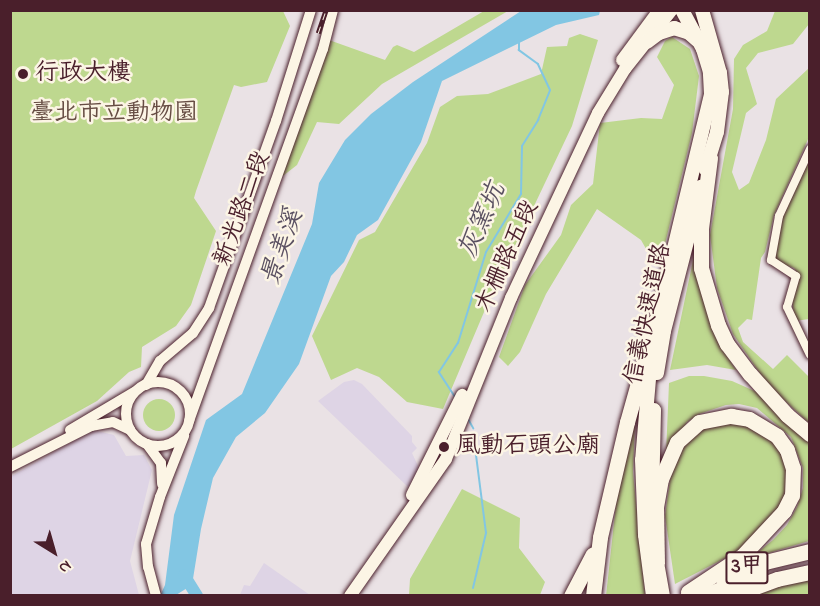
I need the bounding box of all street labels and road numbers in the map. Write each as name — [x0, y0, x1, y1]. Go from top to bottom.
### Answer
street label: 新光路二段 — [209, 148, 277, 270]
street label: 木柵路五段 — [470, 196, 546, 318]
street label: 信義快速道路 — [620, 241, 678, 387]
road number: 3甲 — [724, 549, 770, 587]

